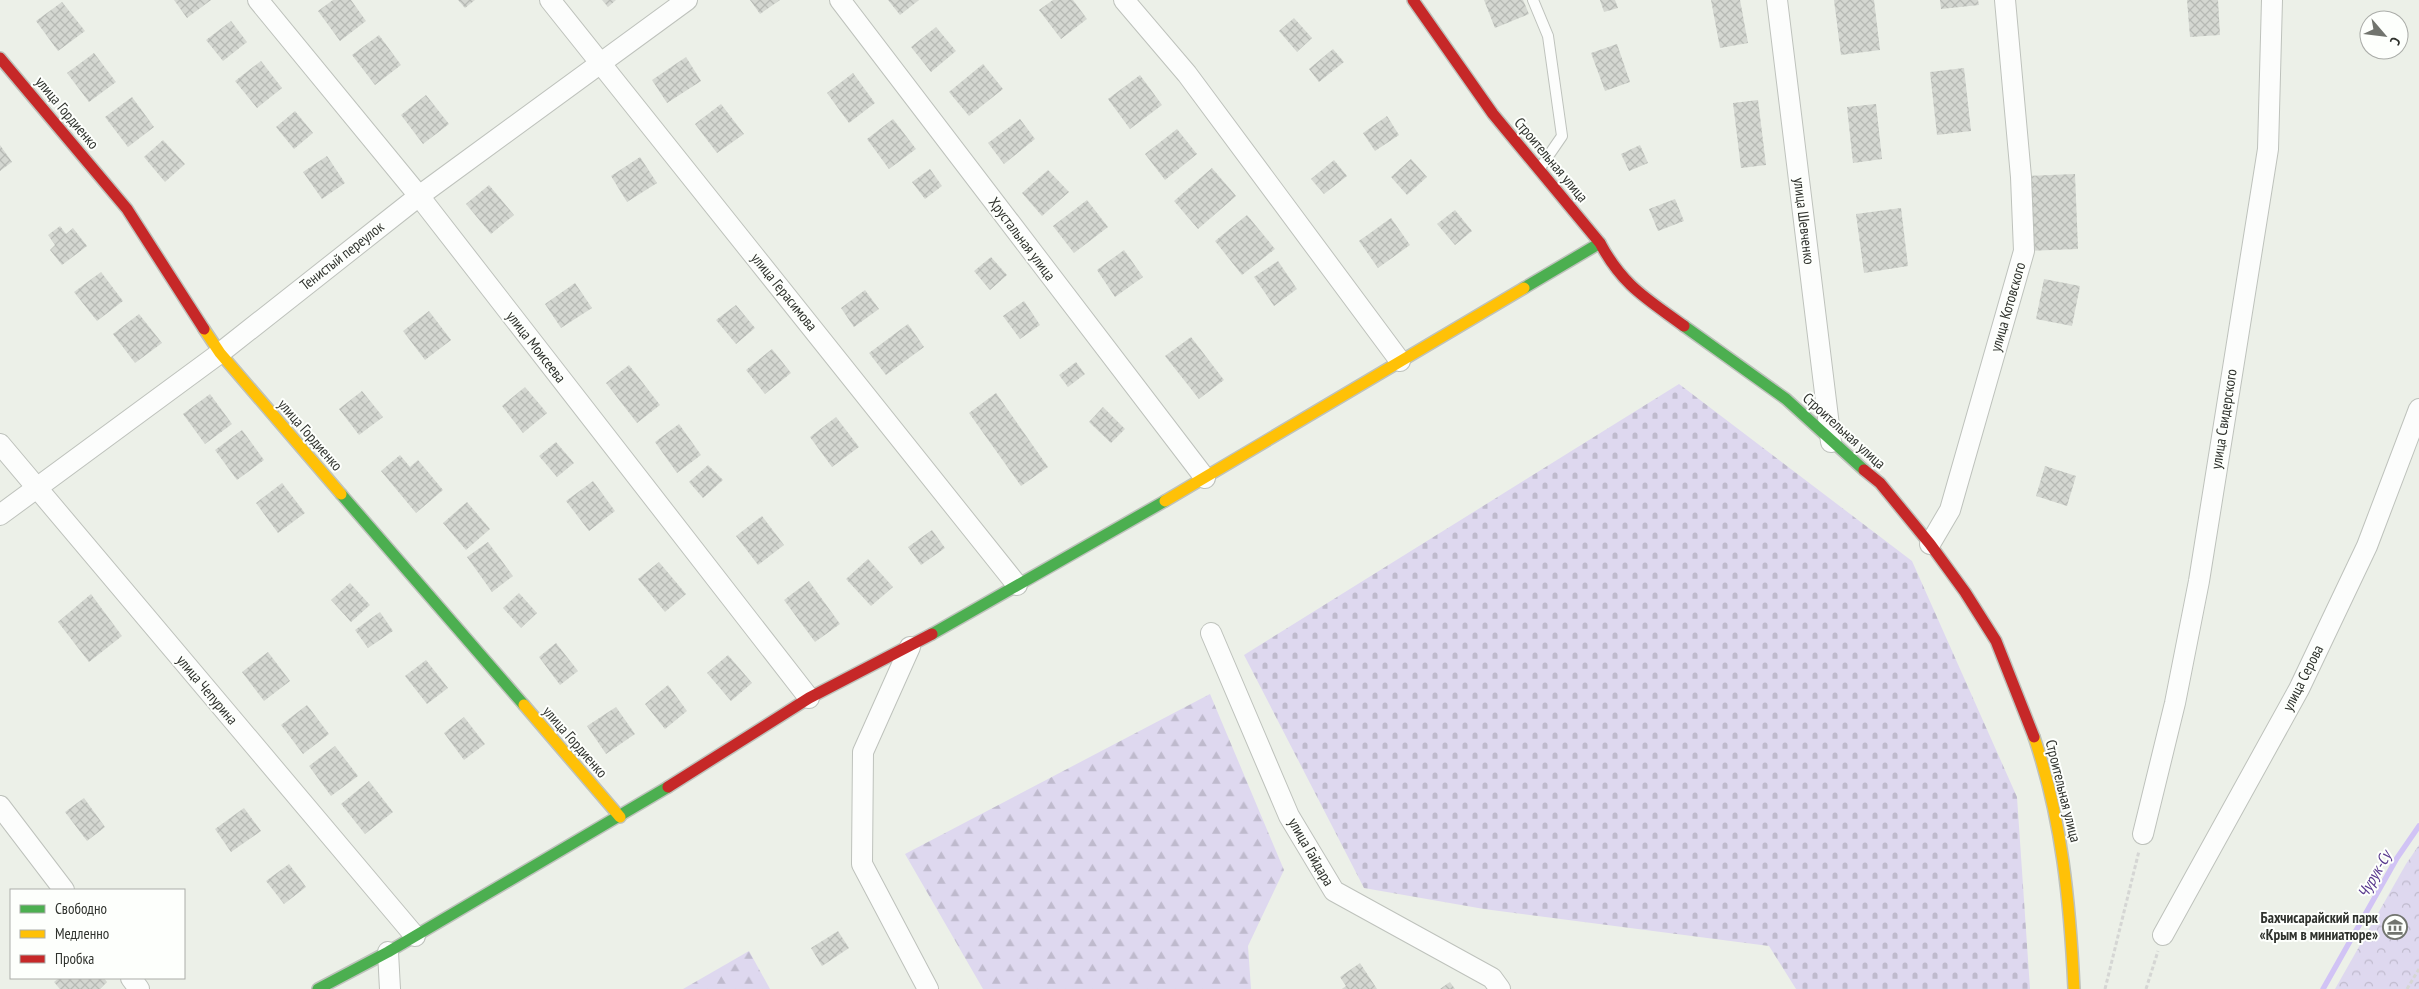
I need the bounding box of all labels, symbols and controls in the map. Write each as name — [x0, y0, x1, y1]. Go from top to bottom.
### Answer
north arrow — [2359, 10, 2409, 60]
text: С — [2386, 34, 2405, 49]
street label: улица Гордиенко — [32, 72, 103, 153]
street label: Строительная улица — [1510, 113, 1592, 206]
street label: улица Шевченко — [1790, 176, 1819, 266]
street label: Хрустальная улица — [985, 193, 1060, 284]
street label: Тенистый переулок — [296, 217, 388, 294]
street label: улица Герасимова — [747, 249, 822, 335]
street label: улица Котовского — [1986, 260, 2029, 354]
street label: улица Моисеева — [502, 307, 570, 386]
street label: улица Свидерского — [2206, 368, 2241, 470]
street label: Строительная улица — [1799, 388, 1890, 473]
street label: улица Гордиенко — [274, 395, 347, 474]
street label: улица Серова — [2278, 642, 2327, 714]
street label: улица Чепурина — [173, 651, 242, 728]
street label: улица Гордиенко — [539, 702, 612, 781]
street label: Строительная улица — [2042, 738, 2085, 844]
street label: улица Гайдара — [1284, 814, 1339, 889]
water label: Чурук-Су — [2353, 845, 2396, 901]
legend — [10, 889, 185, 979]
text: Свободно — [55, 899, 107, 918]
place label: Бахчисарайский парк «Крым в миниатюре» — [2260, 908, 2379, 944]
museum icon: Бахчисарайский парк «Крым в миниатюре» — [2382, 914, 2408, 940]
text: Медленно — [55, 924, 109, 943]
text: Пробка — [55, 949, 94, 968]

